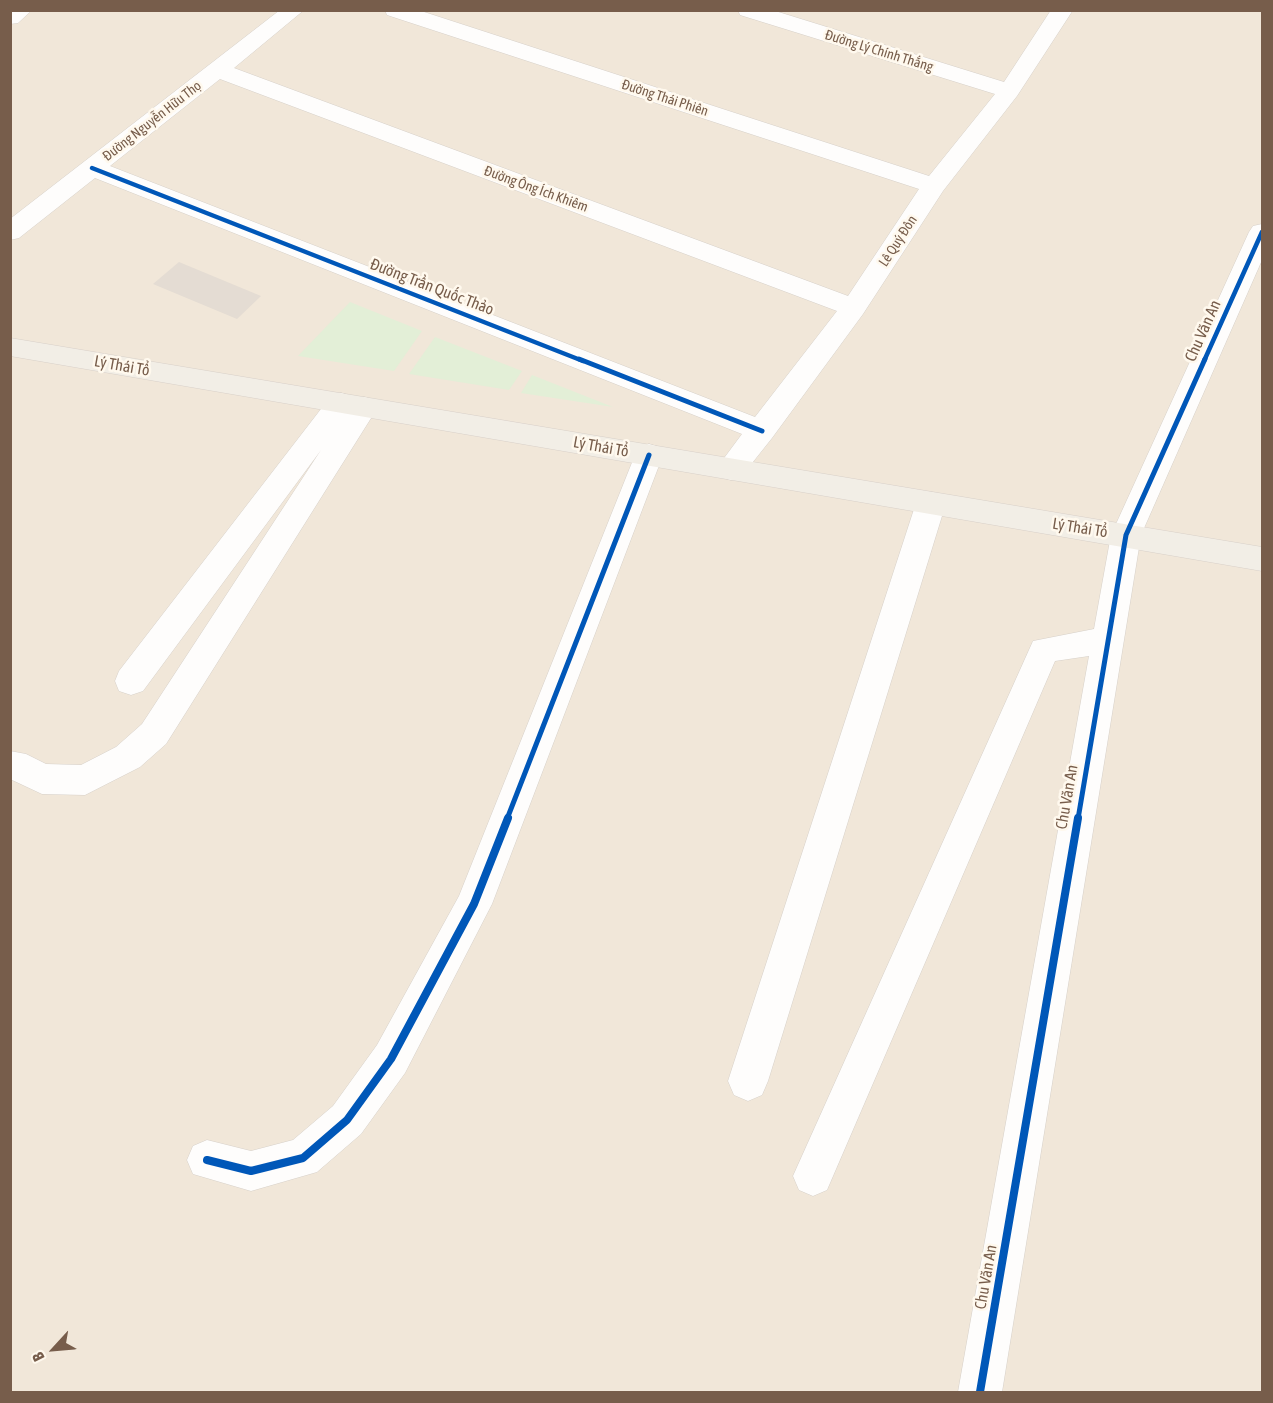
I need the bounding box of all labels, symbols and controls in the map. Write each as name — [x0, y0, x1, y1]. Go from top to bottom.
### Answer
street label: Đường Lý Chính Thắng — [823, 27, 935, 75]
street label: Đường Thái Phiên — [619, 76, 711, 120]
street label: Đường Nguyễn Hữu Thọ — [99, 77, 205, 165]
street label: Đường Ông Ích Khiêm — [482, 162, 590, 216]
street label: Lê Quý Đôn — [875, 212, 921, 270]
street label: Đường Trần Quốc Thảo — [367, 255, 497, 319]
street label: Chu Văn An — [1181, 297, 1225, 365]
street label: Lý Thái Tổ — [93, 352, 151, 380]
street label: Lý Thái Tổ — [572, 433, 630, 461]
street label: Lý Thái Tổ — [1051, 514, 1109, 542]
street label: Chu Văn An — [1052, 763, 1082, 831]
street label: Chu Văn An — [971, 1243, 1001, 1311]
north arrow — [24, 1319, 84, 1379]
text: B — [28, 1350, 48, 1364]

